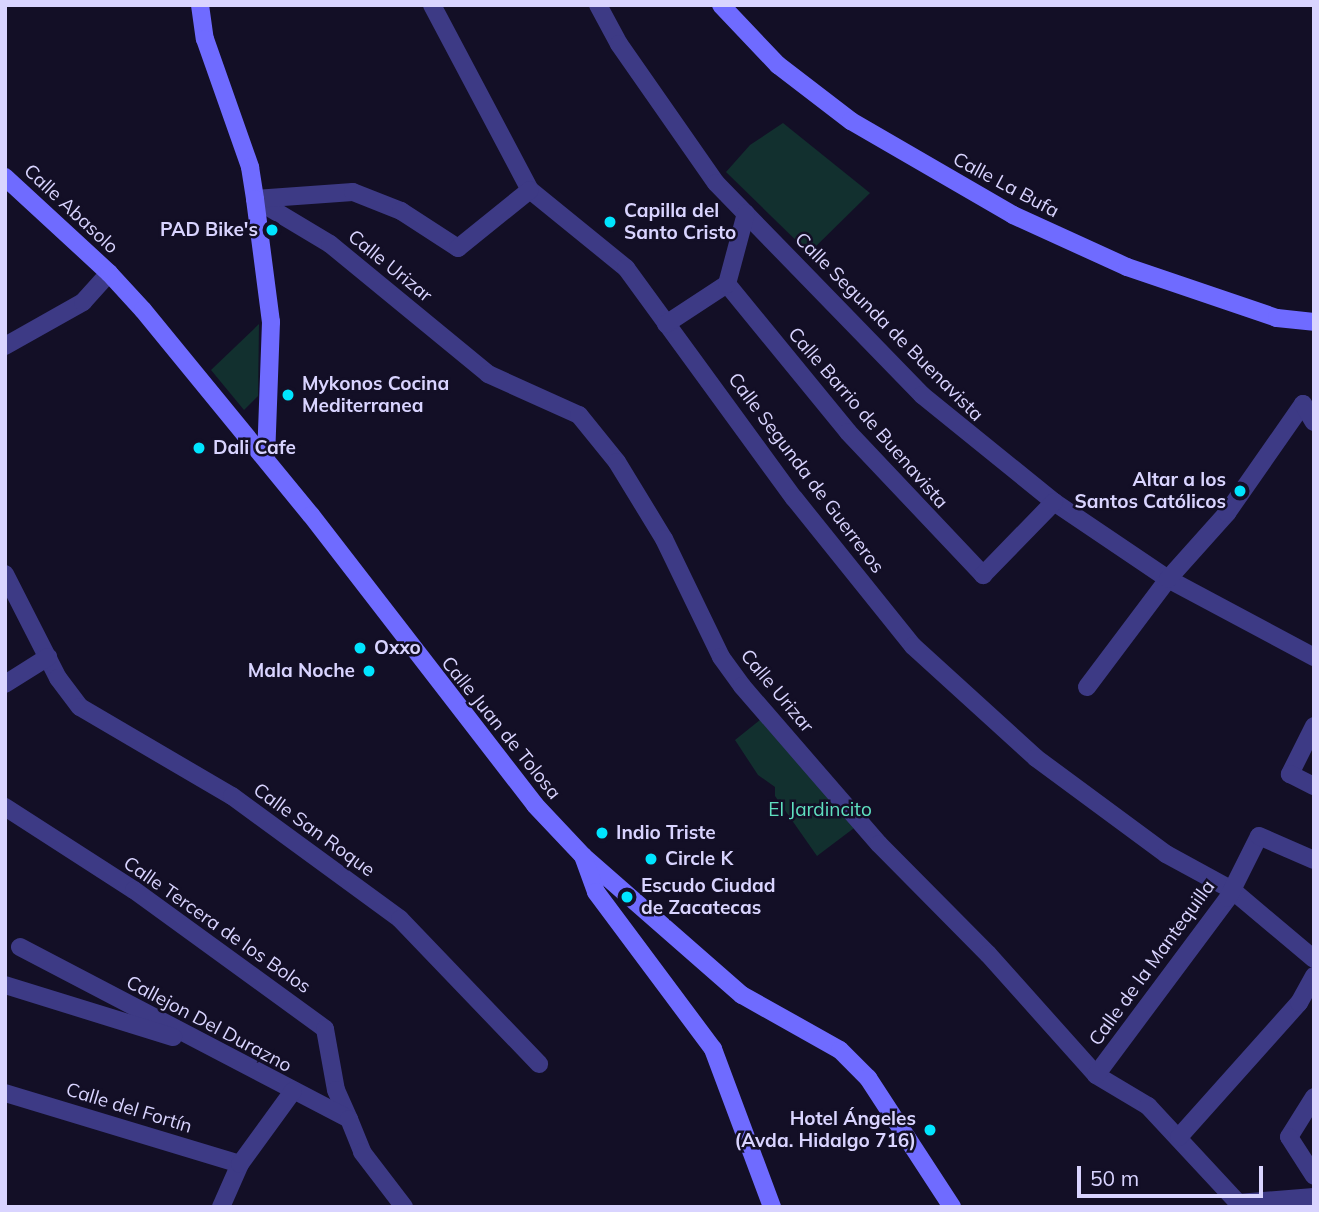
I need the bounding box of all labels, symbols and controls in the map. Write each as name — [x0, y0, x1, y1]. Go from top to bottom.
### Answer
street label: Calle La Bufa — [949, 148, 1063, 222]
street label: Calle Abasolo — [19, 159, 123, 259]
place label: Capilla del Santo Cristo — [624, 200, 736, 244]
marker: Capilla del Santo Cristo — [602, 214, 618, 230]
place label: PAD Bike's — [160, 219, 258, 241]
marker: PAD Bike's — [264, 222, 280, 238]
street label: Calle Urizar — [343, 225, 437, 307]
street label: Calle Segunda de Buenavista — [790, 228, 988, 426]
street label: Calle Barrio de Buenavista — [783, 323, 953, 513]
street label: Calle Segunda de Guerreros — [723, 368, 889, 578]
place label: Mykonos Cocina Mediterranea — [302, 373, 449, 417]
marker: Mykonos Cocina Mediterranea — [280, 387, 296, 403]
place label: Dali Cafe — [213, 437, 296, 459]
marker: Dali Cafe — [191, 440, 207, 456]
place label: Altar a los Santos Católicos — [1075, 469, 1226, 513]
marker: Altar a los Santos Católicos — [1232, 483, 1248, 499]
place label: Oxxo — [374, 637, 421, 659]
marker: Oxxo — [352, 640, 368, 656]
street label: Calle Urizar — [736, 645, 818, 737]
street label: Calle Juan de Tolosa — [436, 652, 566, 804]
place label: Mala Noche — [248, 660, 355, 682]
marker: Mala Noche — [361, 663, 377, 679]
street label: Calle San Roque — [249, 778, 379, 882]
park label: El Jardincito — [768, 799, 872, 821]
place label: Indio Triste — [616, 822, 716, 844]
marker: Indio Triste — [594, 825, 610, 841]
place label: Circle K — [665, 848, 733, 870]
marker: Circle K — [643, 851, 659, 867]
street label: Calle Tercera de los Bolos — [119, 852, 315, 998]
place label: Escudo Ciudad de Zacatecas — [641, 875, 776, 919]
street label: Calle de la Mantequilla — [1084, 876, 1220, 1050]
marker: Escudo Ciudad de Zacatecas — [619, 889, 635, 905]
street label: Callejon Del Durazno — [122, 971, 296, 1077]
street label: Calle del Fortín — [63, 1078, 195, 1138]
place label: Hotel Ángeles (Avda. Hidalgo 716) — [734, 1108, 916, 1152]
marker: Hotel Ángeles (Avda. Hidalgo 716) — [922, 1122, 938, 1138]
scale bar — [1081, 1152, 1266, 1196]
text: 50 m — [1090, 1165, 1139, 1191]

